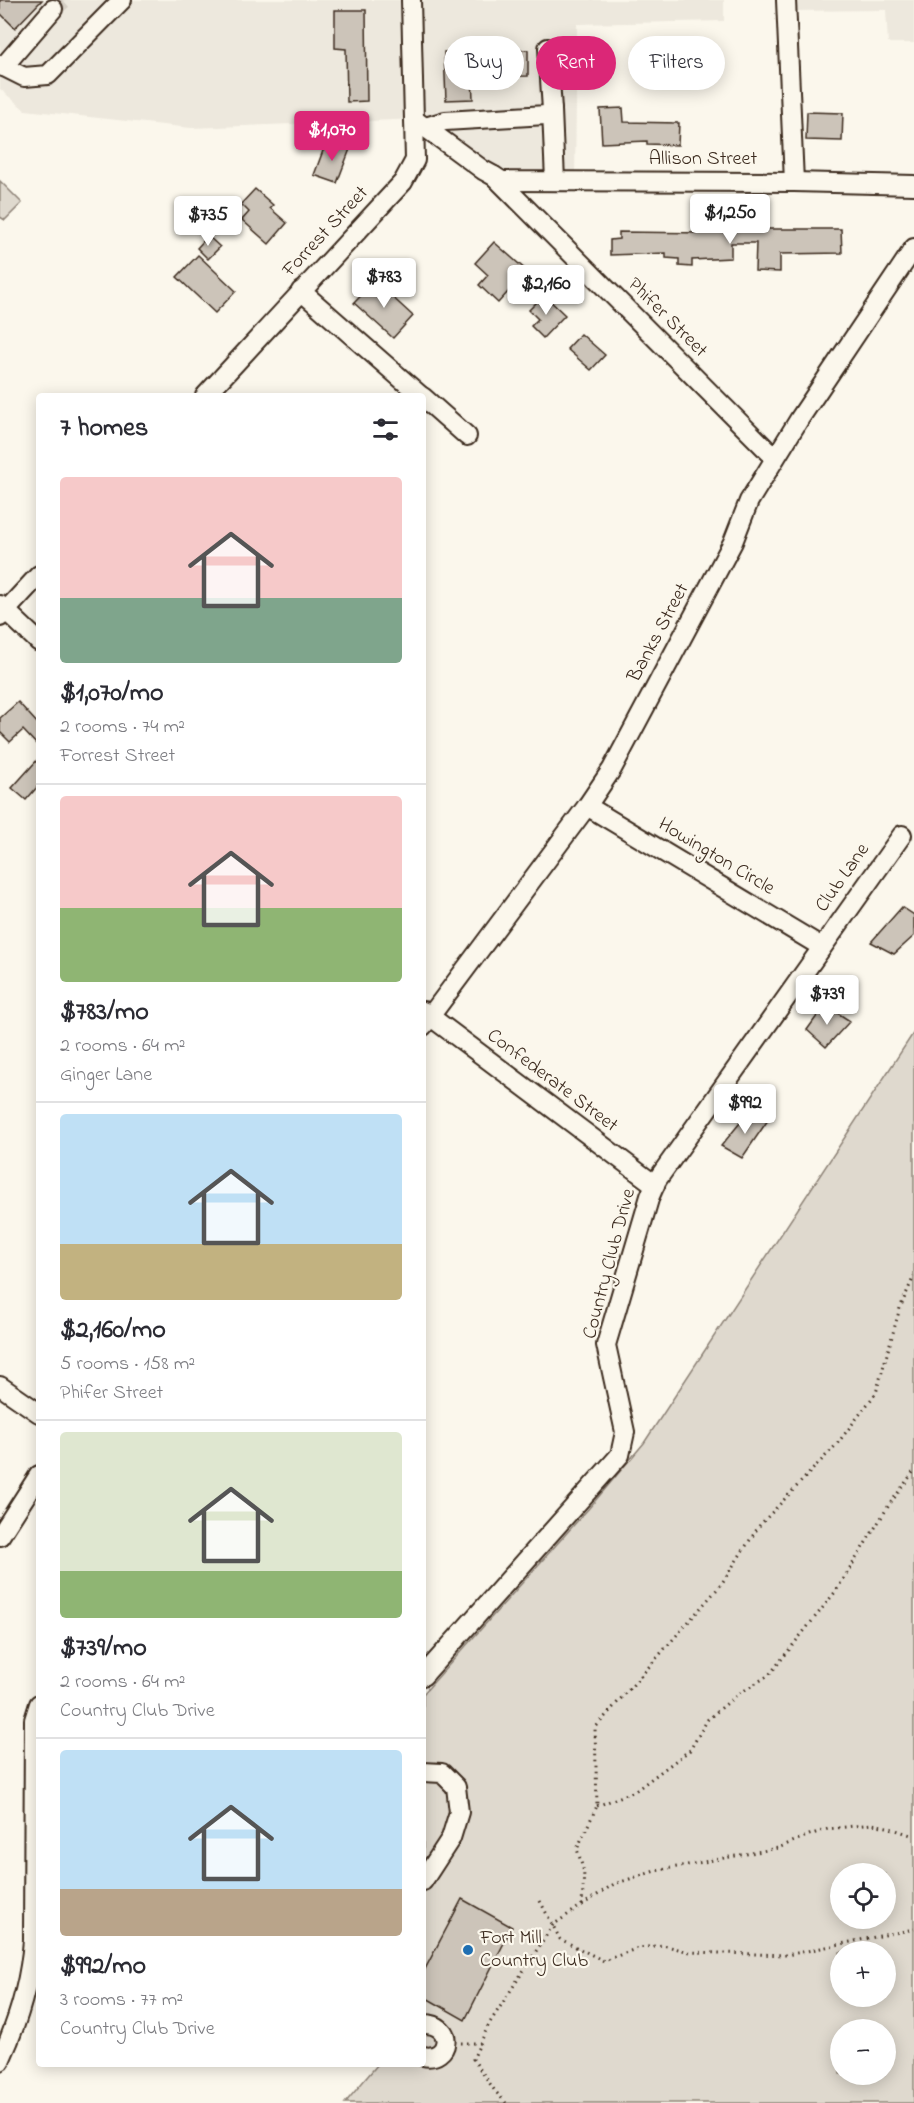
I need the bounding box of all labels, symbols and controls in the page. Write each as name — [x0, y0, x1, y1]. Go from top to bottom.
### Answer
chip: Buy — [444, 36, 524, 90]
chip: Rent — [536, 36, 616, 90]
chip: Filters — [628, 36, 725, 90]
pin: $1,070 — [283, 111, 381, 162]
text: $1,070 — [308, 116, 356, 145]
street label: Allison Street — [649, 145, 758, 174]
street label: Forrest Street — [275, 180, 376, 285]
pin: $1,250 — [681, 194, 779, 245]
pin: $735 — [172, 196, 244, 247]
text: $1,250 — [704, 199, 756, 228]
text: $735 — [188, 201, 228, 230]
pin: $783 — [348, 258, 420, 309]
text: $783 — [366, 263, 402, 292]
pin: $2,160 — [497, 265, 595, 316]
text: $2,160 — [521, 270, 571, 299]
street label: Phifer Street — [620, 271, 714, 365]
text: 7 homes — [60, 410, 148, 448]
icon: filters — [369, 413, 402, 446]
icon: home — [177, 516, 285, 624]
street label: Banks Street — [620, 578, 697, 689]
text: $1,070/mo — [60, 675, 163, 713]
text: 2 rooms · 74 m² — [60, 713, 185, 742]
text: Forrest Street — [60, 742, 175, 771]
street label: Howington Circle — [652, 811, 780, 904]
icon: home — [177, 835, 285, 943]
street label: Club Lane — [809, 838, 877, 918]
pin: $739 — [791, 975, 863, 1026]
text: $739 — [810, 980, 844, 1009]
text: $783/mo — [60, 994, 149, 1032]
street label: Confederate Street — [480, 1022, 624, 1140]
text: 2 rooms · 64 m² — [60, 1032, 185, 1061]
text: Ginger Lane — [60, 1061, 152, 1090]
pin: $992 — [709, 1084, 781, 1135]
text: $992 — [728, 1089, 762, 1118]
icon: home — [177, 1153, 285, 1261]
street label: Country Club Drive — [576, 1185, 644, 1342]
text: $2,160/mo — [60, 1312, 166, 1350]
text: 5 rooms · 158 m² — [60, 1350, 195, 1379]
text: Phifer Street — [60, 1379, 163, 1408]
icon: home — [177, 1471, 285, 1579]
text: $739/mo — [60, 1630, 147, 1668]
text: 2 rooms · 64 m² — [60, 1668, 185, 1697]
text: Country Club Drive — [60, 1697, 215, 1726]
icon: home — [177, 1789, 285, 1897]
map controls — [830, 1863, 896, 2085]
button: locate — [830, 1863, 896, 1929]
place label: Fort Mill Country Club — [479, 1924, 588, 1976]
button: + — [830, 1941, 896, 2007]
marker: Fort Mill Country Club — [461, 1943, 475, 1957]
text: $992/mo — [60, 1948, 146, 1986]
text: 3 rooms · 77 m² — [60, 1986, 183, 2015]
text: Country Club Drive — [60, 2015, 215, 2044]
button: − — [830, 2019, 896, 2085]

